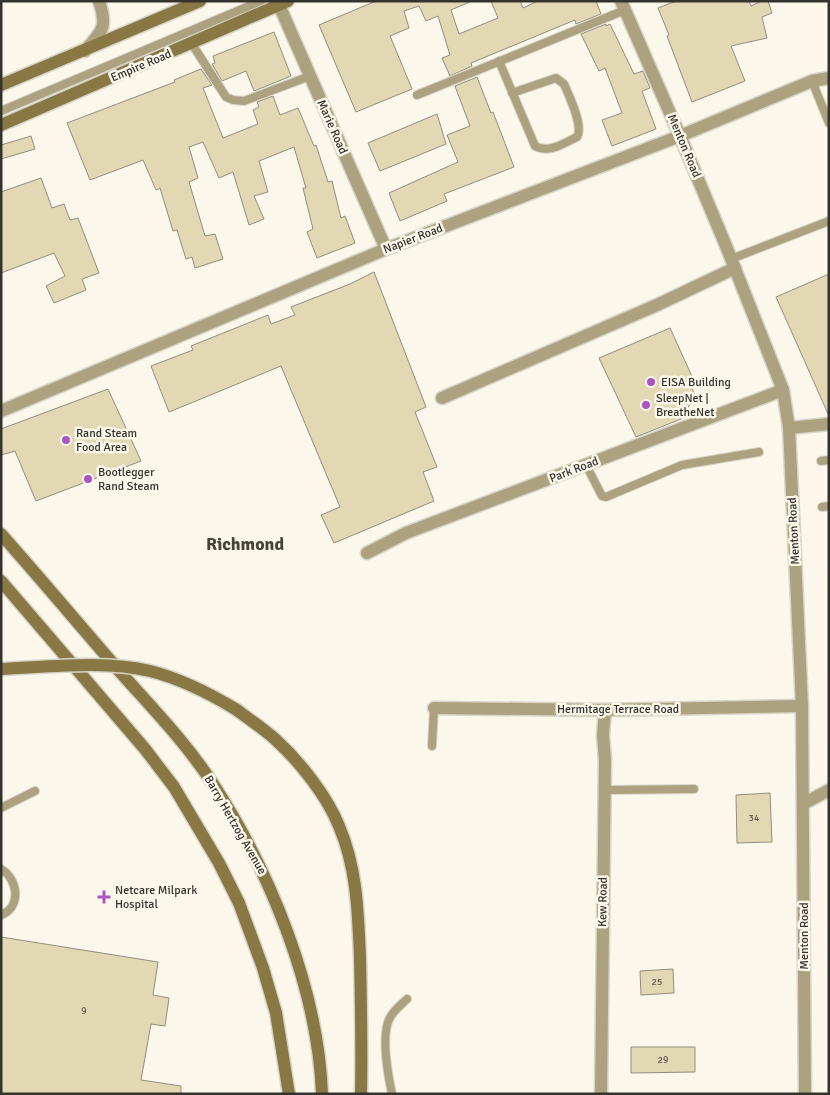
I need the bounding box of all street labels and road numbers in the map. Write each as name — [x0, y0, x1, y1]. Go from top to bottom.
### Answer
street label: Empire Road — [108, 46, 174, 86]
street label: Marie Road — [313, 97, 351, 157]
street label: Menton Road — [664, 112, 704, 180]
street label: Napier Road — [381, 221, 445, 257]
street label: Park Road — [547, 454, 601, 486]
street label: Menton Road — [785, 497, 803, 565]
street label: Hermitage Terrace Road — [557, 702, 679, 717]
street label: Barry Hertzog Avenue — [201, 773, 269, 877]
street label: Kew Road — [595, 877, 611, 927]
street label: Menton Road — [797, 902, 812, 970]

